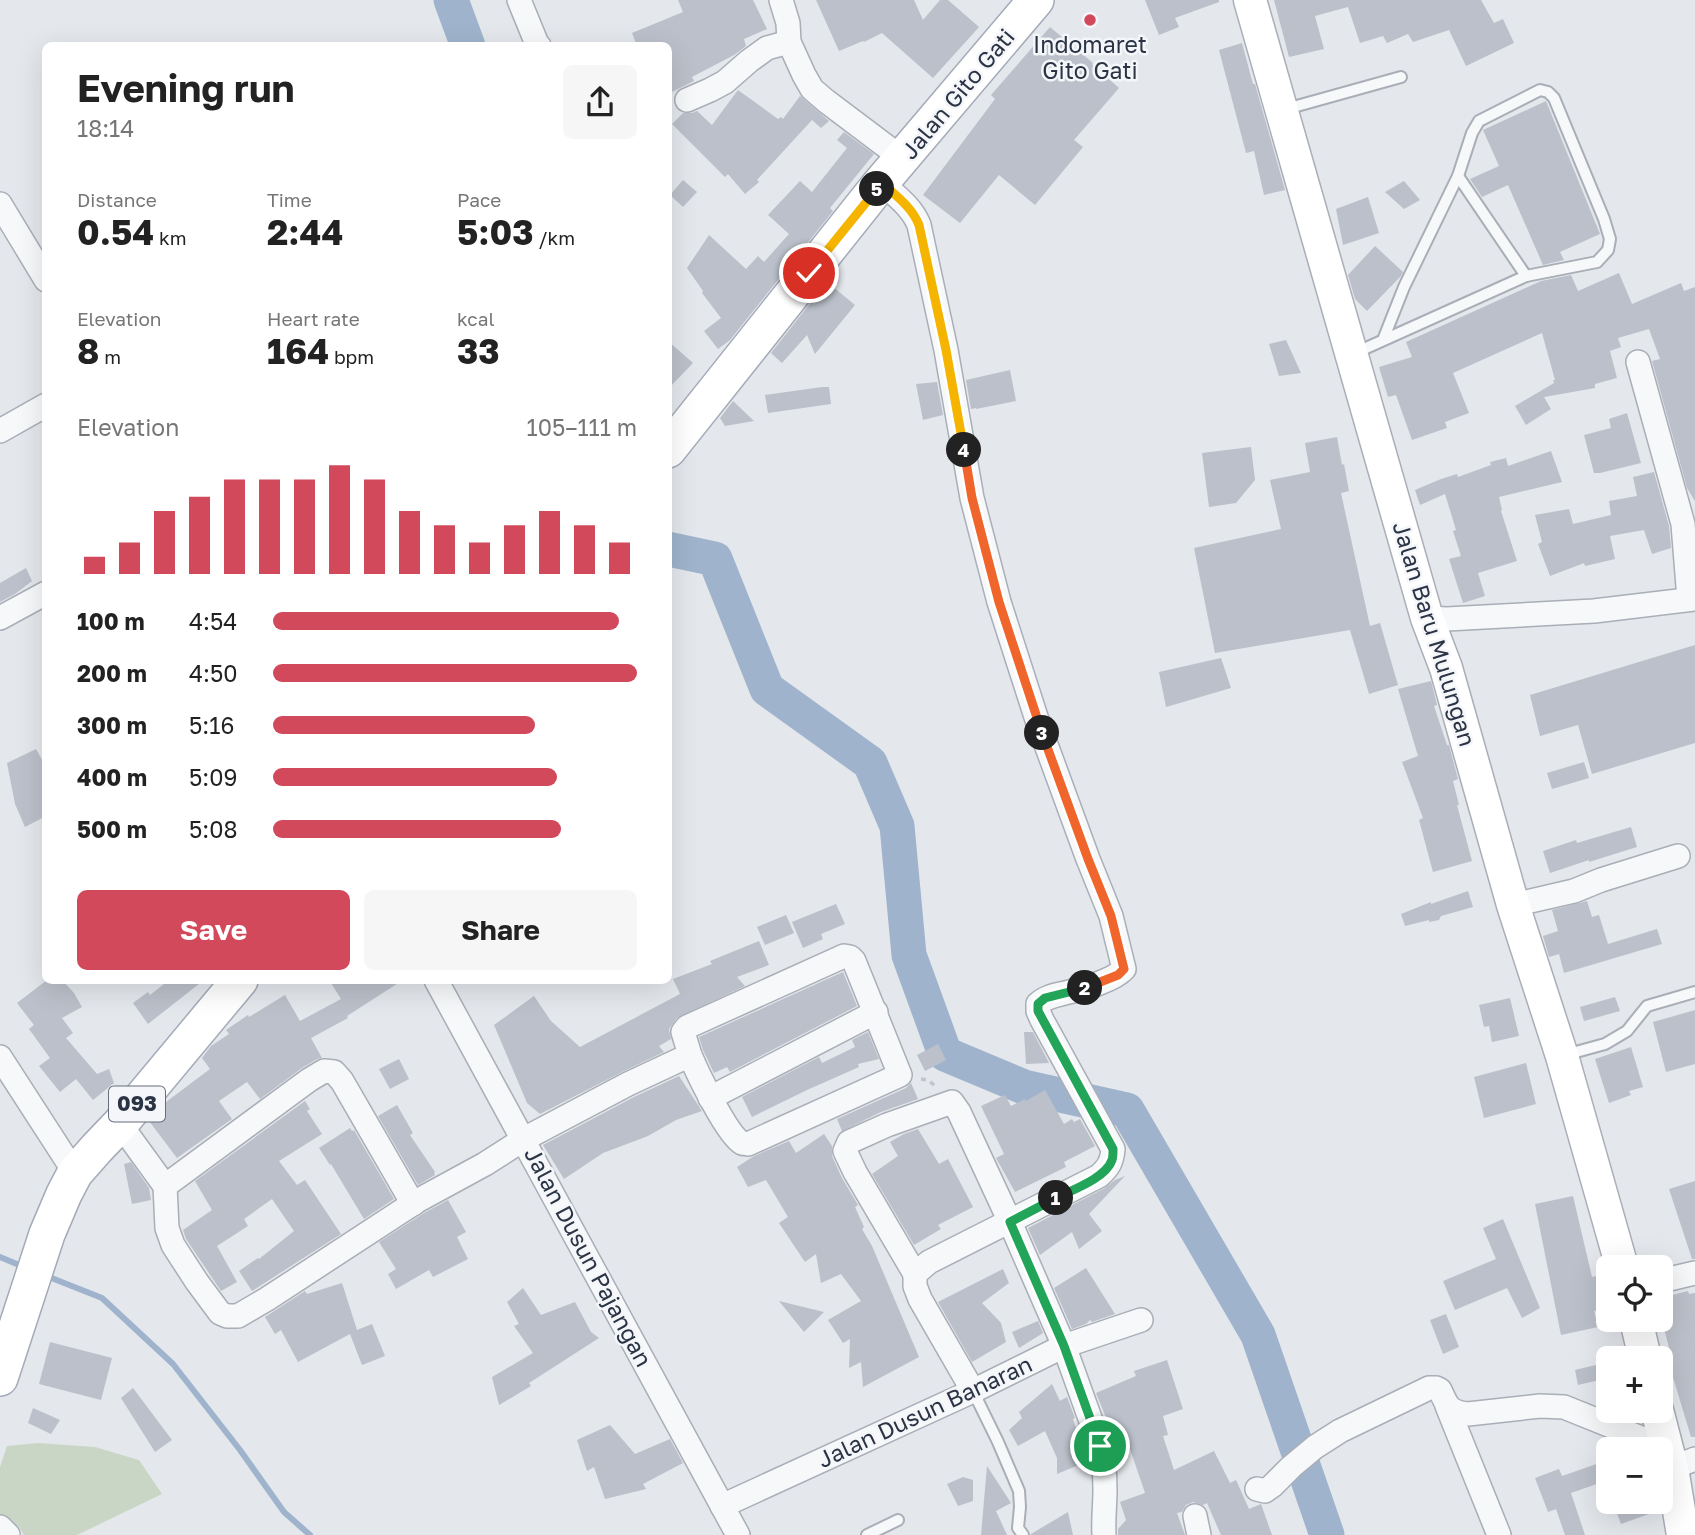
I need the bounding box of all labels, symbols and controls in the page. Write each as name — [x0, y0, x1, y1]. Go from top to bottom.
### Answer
marker: Indomaret Gito Gati — [1082, 12, 1098, 28]
street label: Jalan Gito Gati — [895, 23, 1020, 164]
place label: Indomaret Gito Gati — [1033, 30, 1147, 84]
text: Evening run — [77, 65, 295, 110]
button: share — [563, 65, 637, 139]
text: 18:14 — [77, 114, 134, 142]
pin: 5 — [860, 172, 894, 206]
text: 5 — [871, 177, 882, 200]
text: Distance — [77, 188, 157, 211]
text: Time — [267, 188, 312, 211]
text: Pace — [457, 188, 501, 211]
text: 0.54 — [77, 211, 154, 253]
text: 2:44 — [267, 211, 343, 253]
text: 5:03 — [457, 211, 534, 253]
text: km — [154, 226, 187, 249]
text: /km — [534, 226, 575, 249]
pin — [779, 243, 839, 303]
icon: check — [790, 254, 828, 292]
text: Elevation — [77, 307, 162, 330]
text: Heart rate — [267, 307, 360, 330]
text: kcal — [457, 307, 495, 330]
text: 8 — [77, 330, 99, 372]
text: 164 — [267, 330, 329, 372]
text: 33 — [457, 330, 500, 372]
text: m — [99, 345, 121, 368]
text: bpm — [329, 345, 374, 368]
text: Elevation — [77, 413, 179, 441]
text: 105–111 m — [526, 413, 637, 441]
pin: 4 — [946, 433, 982, 468]
text: 4 — [958, 438, 969, 461]
street label: Jalan Baru Mulungan — [1387, 518, 1482, 749]
text: 100 m — [77, 607, 145, 635]
text: 4:54 — [189, 607, 237, 635]
text: 200 m — [77, 659, 147, 687]
text: 4:50 — [189, 659, 238, 687]
text: 300 m — [77, 711, 147, 739]
text: 5:16 — [189, 711, 234, 739]
pin: 3 — [1024, 716, 1060, 750]
text: 3 — [1036, 721, 1047, 744]
text: 400 m — [77, 763, 147, 791]
text: 5:09 — [189, 763, 237, 791]
text: 500 m — [77, 815, 147, 843]
text: 5:08 — [189, 815, 238, 843]
button: Save — [77, 890, 350, 970]
button: Share — [364, 890, 637, 970]
pin: 2 — [1068, 970, 1102, 1006]
text: 2 — [1079, 976, 1090, 999]
road number: 093 — [109, 1086, 165, 1122]
street label: Jalan Dusun Pajangan — [519, 1142, 659, 1371]
pin: 1 — [1038, 1180, 1074, 1216]
text: 1 — [1051, 1186, 1060, 1209]
map controls — [1596, 1255, 1673, 1514]
button: locate — [1596, 1255, 1673, 1332]
button: + — [1596, 1346, 1673, 1423]
street label: Jalan Dusun Banaran — [813, 1349, 1036, 1473]
pin — [1070, 1416, 1130, 1476]
icon: arrive — [1081, 1427, 1119, 1465]
button: − — [1596, 1437, 1673, 1514]

